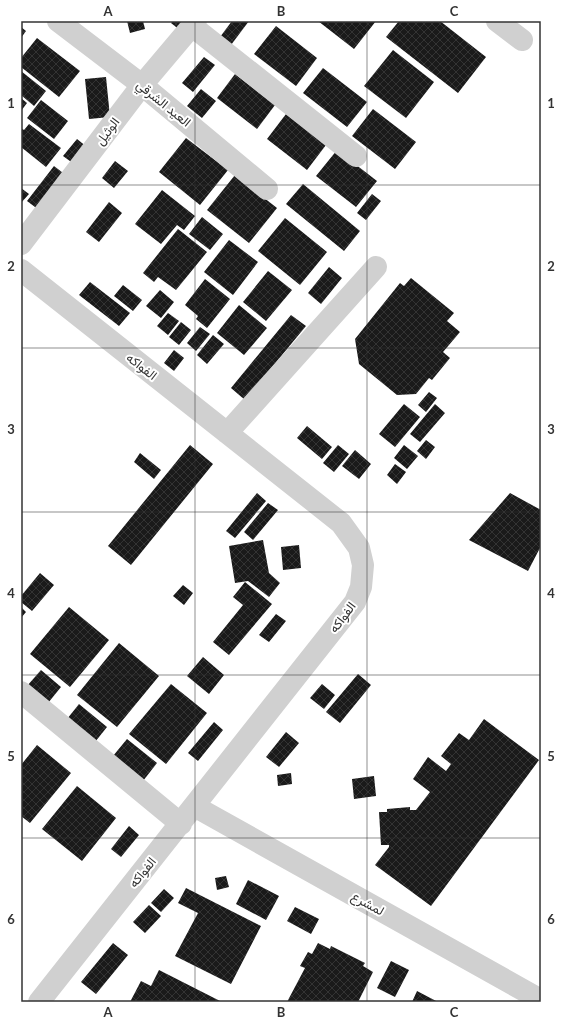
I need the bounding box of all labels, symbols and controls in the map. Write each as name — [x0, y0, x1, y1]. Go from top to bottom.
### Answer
text: A — [102, 3, 113, 19]
text: B — [277, 3, 286, 19]
text: C — [450, 3, 459, 19]
street label: العيد الشرقي — [132, 76, 194, 132]
text: 1 — [7, 95, 15, 111]
text: 1 — [547, 95, 555, 111]
street label: الوثيل — [91, 114, 123, 149]
text: 2 — [7, 258, 15, 274]
text: 2 — [547, 258, 555, 274]
street label: الفواكه — [123, 349, 161, 384]
text: 3 — [7, 421, 15, 437]
text: 3 — [547, 421, 555, 437]
text: 4 — [7, 585, 15, 601]
text: 4 — [547, 585, 555, 601]
street label: الفواكه — [325, 598, 360, 636]
text: 5 — [7, 748, 15, 764]
text: 5 — [547, 748, 555, 764]
street label: الفواكه — [125, 854, 160, 891]
street label: لمشرع — [348, 887, 387, 920]
text: 6 — [7, 911, 15, 927]
text: 6 — [547, 911, 555, 927]
text: A — [102, 1004, 113, 1020]
text: B — [277, 1004, 286, 1020]
text: C — [450, 1004, 459, 1020]

